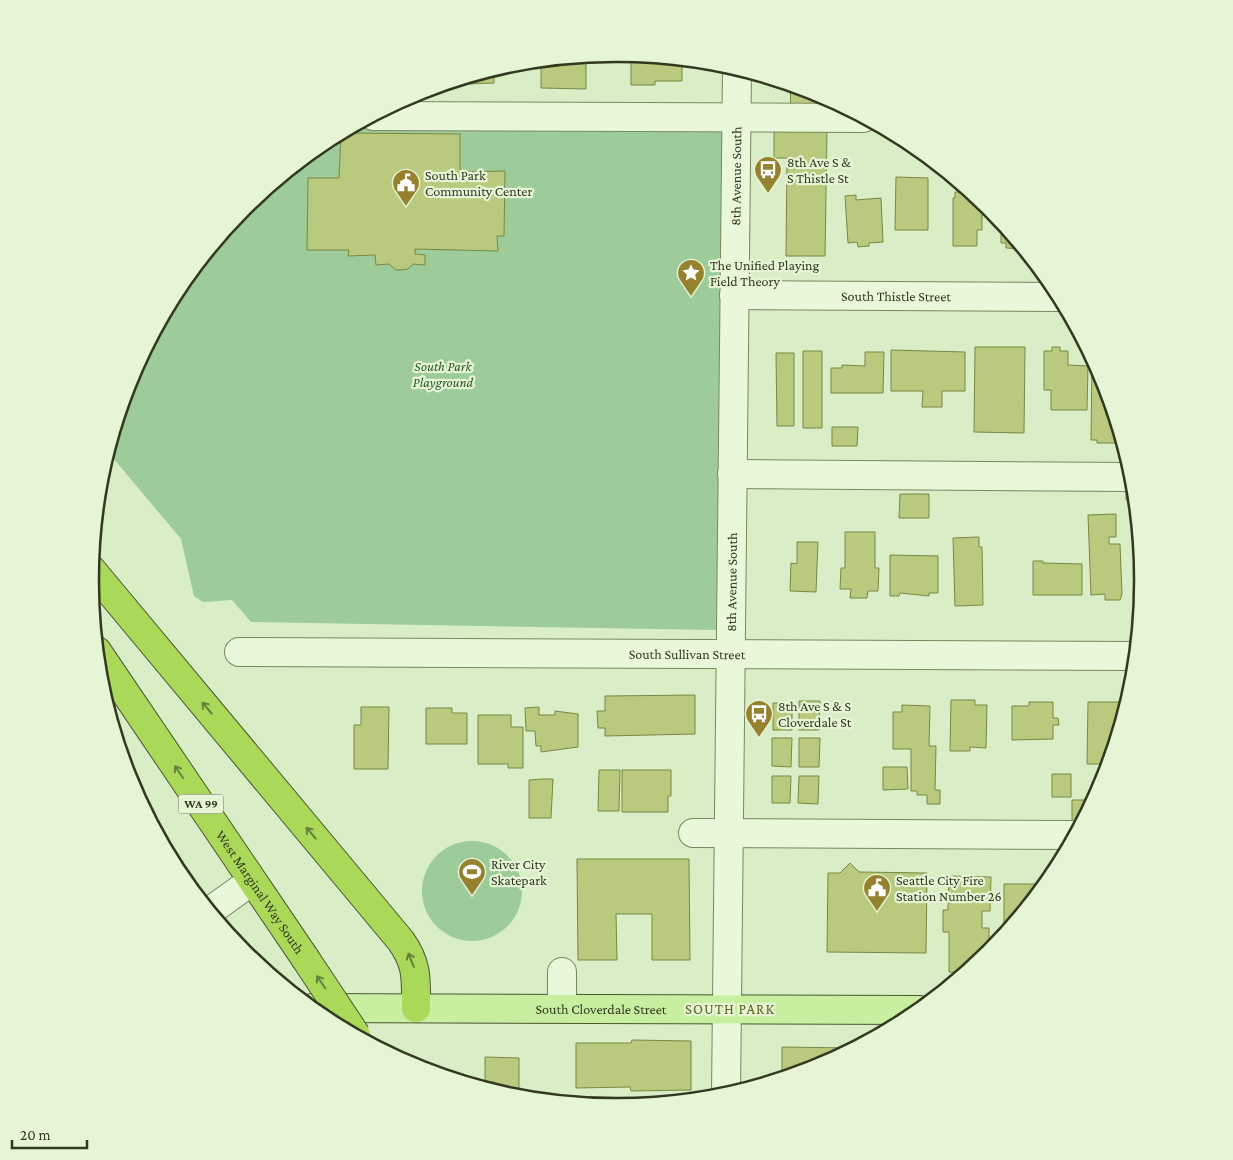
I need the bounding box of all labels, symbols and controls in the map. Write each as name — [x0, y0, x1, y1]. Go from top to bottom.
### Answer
street label: 8th Avenue South — [727, 126, 744, 226]
place label: 8th Ave S & S Thistle St — [787, 154, 851, 186]
bus stop icon: 8th Ave S & S Thistle St — [753, 155, 783, 194]
place label: South Park Community Center — [425, 167, 532, 199]
public building icon: South Park Community Center — [391, 168, 421, 207]
place label: The Unified Playing Field Theory — [710, 257, 820, 289]
place icon: The Unified Playing Field Theory — [676, 258, 706, 297]
street label: South Thistle Street — [841, 288, 951, 304]
park label: South Park Playground — [413, 358, 474, 390]
street label: 8th Avenue South — [723, 532, 740, 632]
street label: South Sullivan Street — [629, 646, 746, 662]
place label: 8th Ave S & S Cloverdale St — [778, 698, 852, 730]
bus stop icon: 8th Ave S & S Cloverdale St — [744, 699, 774, 738]
one-way arrow — [201, 702, 212, 715]
one-way arrow — [174, 766, 184, 780]
road number: WA 99 — [178, 794, 224, 814]
street label: West Marginal Way South — [213, 827, 308, 957]
one-way arrow — [305, 827, 316, 840]
place label: River City Skatepark — [491, 856, 547, 888]
sports icon: River City Skatepark — [457, 857, 487, 896]
place label: Seattle City Fire Station Number 26 — [896, 872, 1002, 904]
public building icon: Seattle City Fire Station Number 26 — [862, 873, 892, 912]
one-way arrow — [406, 953, 416, 968]
one-way arrow — [315, 975, 325, 989]
street label: South Cloverdale Street — [535, 1001, 667, 1017]
district label: SOUTH PARK — [685, 1001, 775, 1017]
scale bar — [12, 1118, 88, 1150]
text: 20 m — [20, 1127, 51, 1143]

